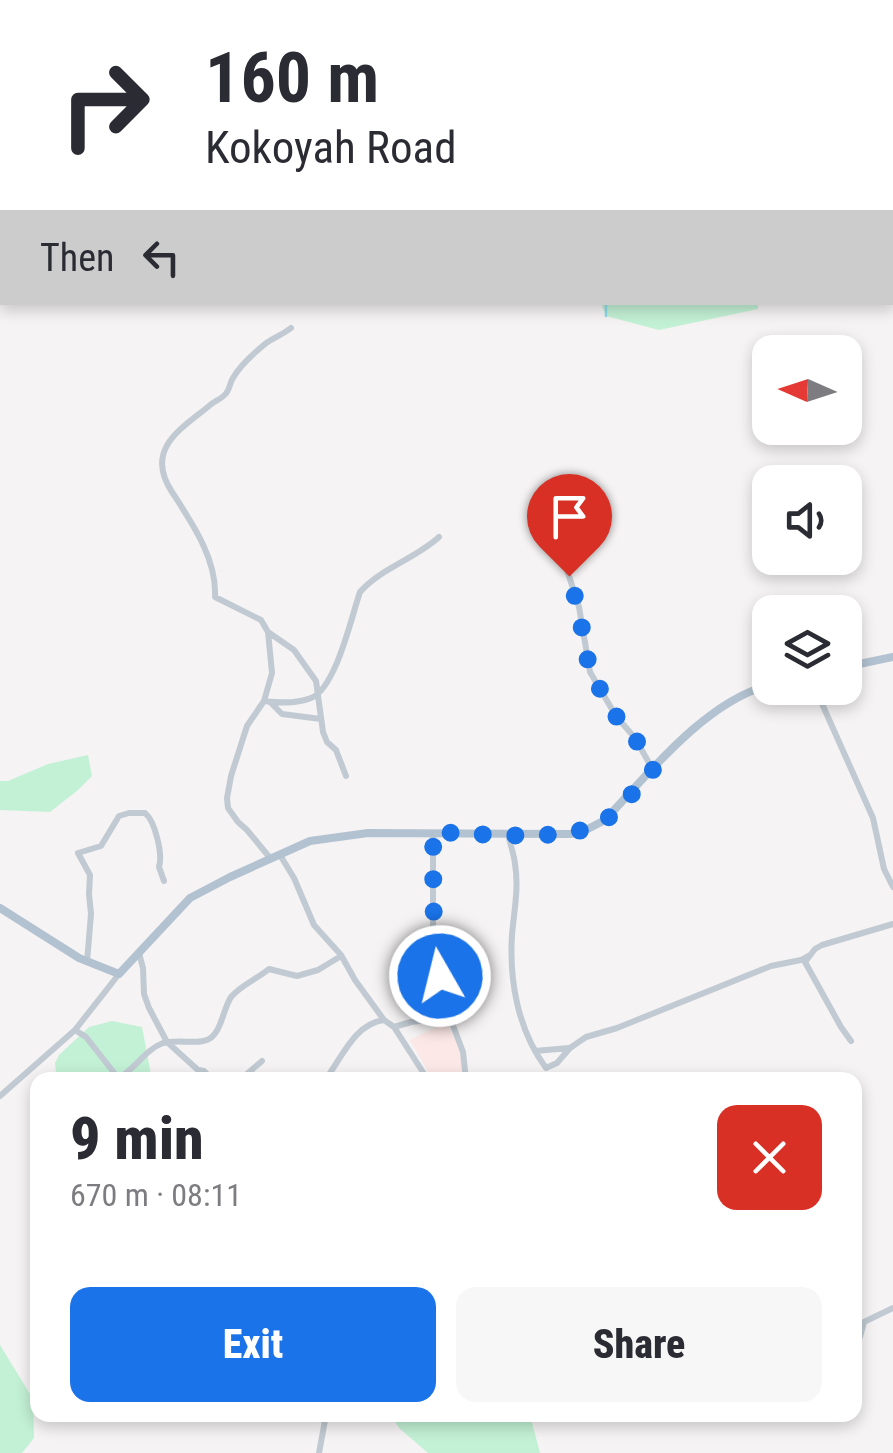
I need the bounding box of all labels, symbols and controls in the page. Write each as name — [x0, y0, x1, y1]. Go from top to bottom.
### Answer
text: 160 m — [205, 37, 379, 119]
icon: right — [40, 40, 170, 170]
text: Kokoyah Road — [205, 121, 456, 174]
icon: left — [134, 230, 189, 285]
text: Then — [40, 236, 114, 280]
north arrow — [752, 335, 862, 445]
map controls — [752, 335, 862, 705]
button: sound — [752, 465, 862, 575]
pin — [527, 474, 612, 577]
icon: arrive — [542, 489, 597, 544]
button: layers — [752, 595, 862, 705]
position arrow — [388, 924, 492, 1028]
text: 9 min — [70, 1103, 204, 1174]
button: close — [717, 1105, 822, 1210]
text: 670 m · 08:11 — [70, 1176, 242, 1214]
button: Exit — [70, 1287, 436, 1402]
button: Share — [456, 1287, 822, 1402]

